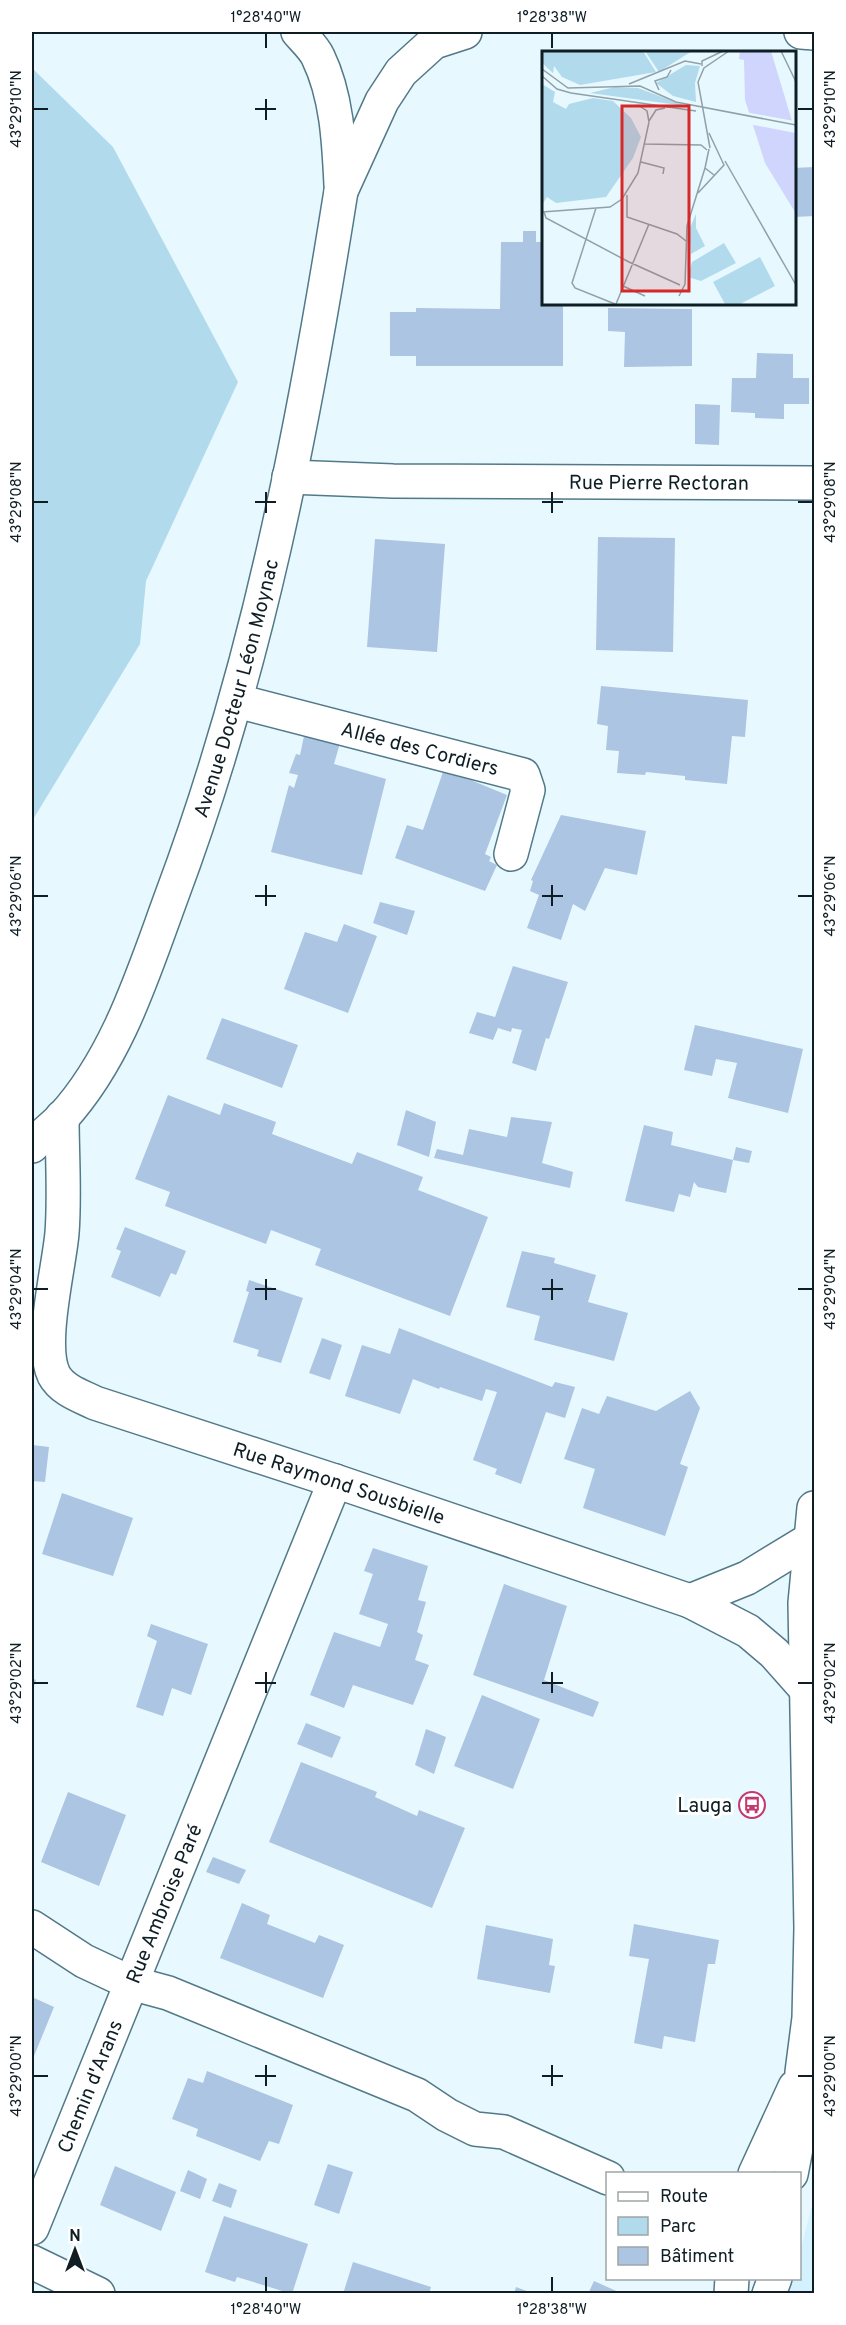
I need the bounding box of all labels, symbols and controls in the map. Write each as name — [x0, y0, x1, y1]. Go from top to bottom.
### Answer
text: 1°28'40"W — [231, 9, 301, 28]
text: 1°28'38"W — [517, 9, 587, 28]
inset map — [542, 51, 795, 304]
text: 43°29'10"N — [8, 70, 27, 148]
text: 43°29'10"N — [822, 70, 841, 148]
text: 43°29'08"N — [8, 461, 27, 543]
text: 43°29'08"N — [822, 461, 841, 543]
street label: Rue Pierre Rectoran — [569, 471, 749, 498]
street label: Avenue Docteur Léon Moynac — [189, 557, 286, 822]
street label: Allée des Cordiers — [338, 717, 501, 783]
text: 43°29'06"N — [8, 855, 27, 937]
text: 43°29'06"N — [822, 855, 841, 937]
text: 43°29'04"N — [8, 1248, 27, 1330]
text: 43°29'04"N — [822, 1248, 841, 1330]
street label: Rue Raymond Sousbielle — [229, 1438, 448, 1532]
text: 43°29'02"N — [8, 1642, 27, 1724]
text: 43°29'02"N — [822, 1642, 841, 1724]
bus stop icon: Lauga — [737, 1790, 767, 1820]
place label: Lauga — [677, 1794, 732, 1820]
street label: Rue Ambroise Paré — [121, 1821, 209, 1988]
street label: Chemin d'Arans — [53, 2017, 130, 2157]
text: 43°29'00"N — [8, 2035, 27, 2117]
text: 43°29'00"N — [822, 2035, 841, 2117]
legend — [606, 2172, 801, 2280]
text: Route — [660, 2186, 708, 2209]
text: Parc — [660, 2216, 696, 2239]
north arrow — [45, 2220, 105, 2280]
text: N — [69, 2227, 81, 2247]
text: Bâtiment — [660, 2246, 734, 2269]
text: 1°28'40"W — [231, 2301, 301, 2320]
text: 1°28'38"W — [517, 2301, 587, 2320]

